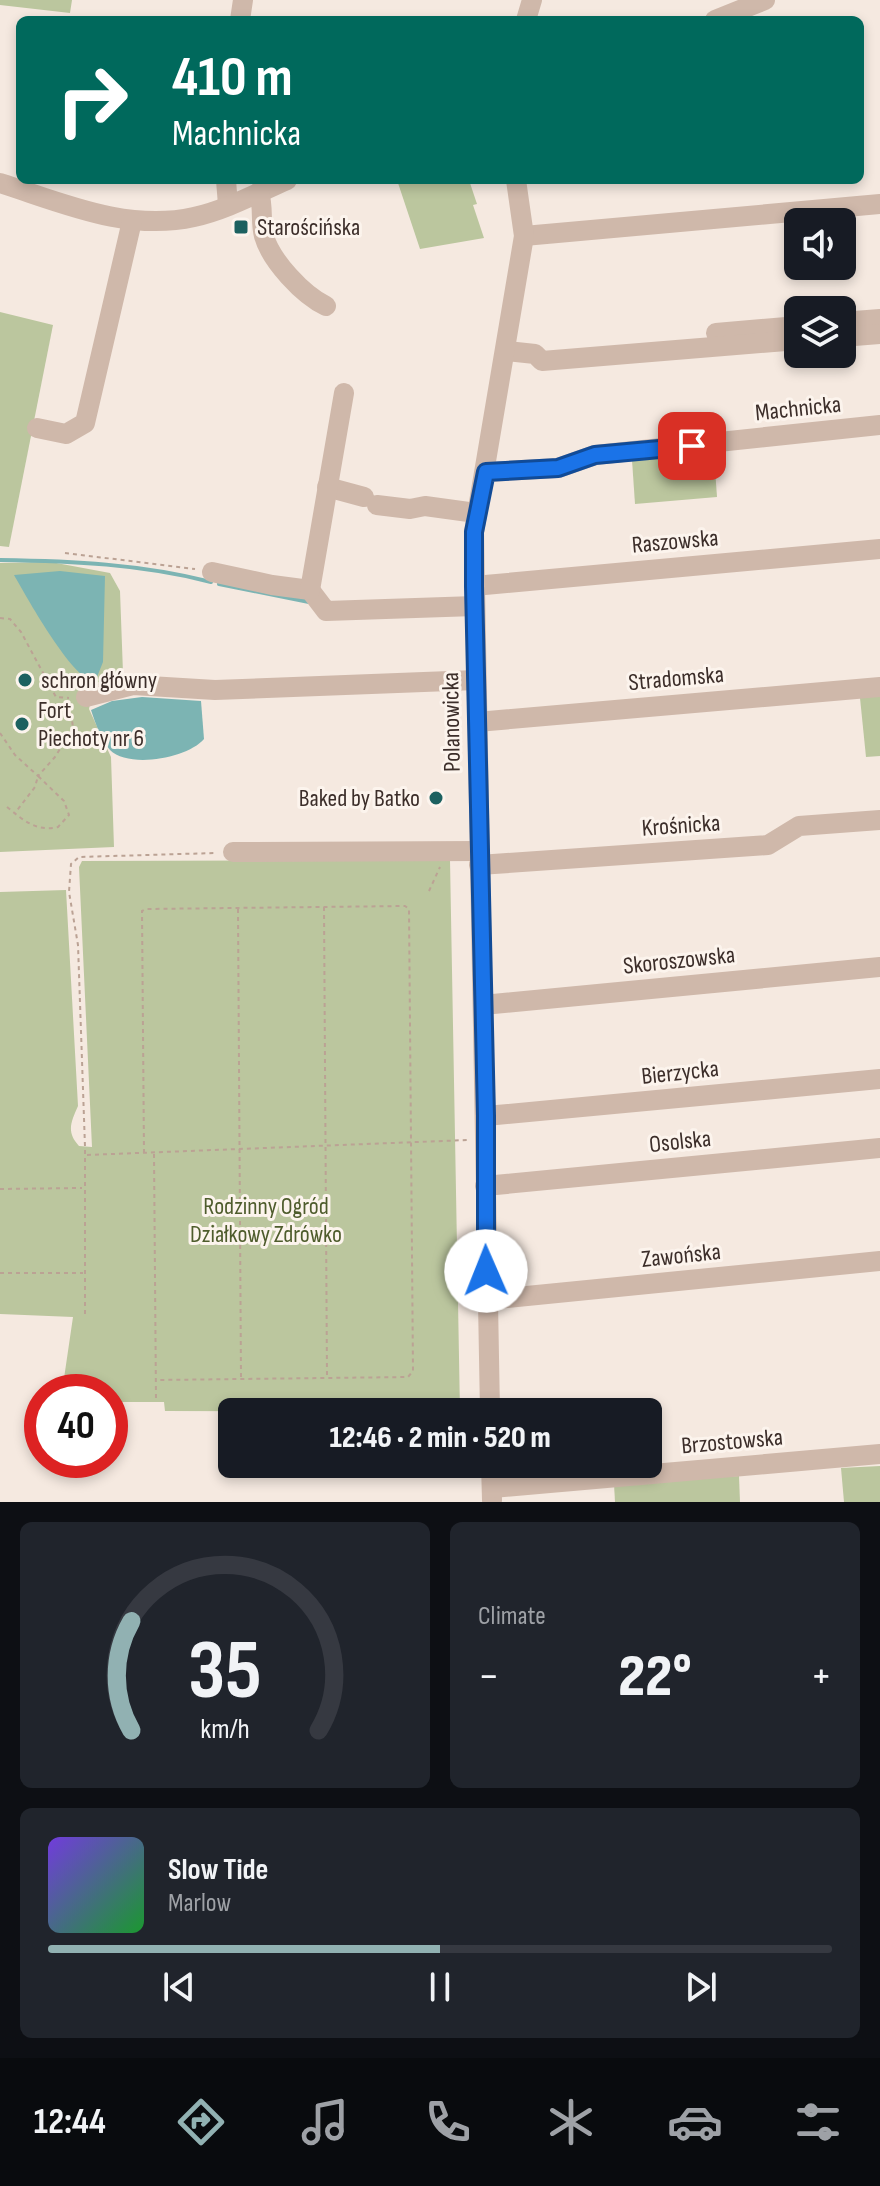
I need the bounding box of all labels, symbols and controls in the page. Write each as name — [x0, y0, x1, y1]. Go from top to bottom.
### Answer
text: 410 m — [172, 45, 293, 112]
icon: right — [40, 48, 144, 152]
text: Machnicka — [172, 113, 301, 156]
map controls — [784, 208, 856, 368]
button: sound — [784, 208, 856, 280]
place label: Starościńska — [257, 213, 360, 242]
marker: Starościńska — [232, 218, 250, 236]
button: layers — [784, 296, 856, 368]
street label: Machnicka — [754, 390, 842, 427]
pin — [658, 412, 726, 480]
icon: arrive — [670, 424, 714, 468]
street label: Raszowska — [630, 523, 720, 560]
street label: Stradomska — [627, 660, 725, 697]
place label: schron główny — [41, 666, 157, 695]
marker: schron główny — [16, 671, 34, 689]
street label: Polanowicka — [436, 672, 467, 772]
place label: Fort Piechoty nr 6 — [38, 696, 144, 753]
marker: Fort Piechoty nr 6 — [13, 715, 31, 733]
place label: Baked by Batko — [299, 784, 420, 813]
marker: Baked by Batko — [427, 789, 445, 807]
street label: Krośnicka — [641, 808, 721, 843]
street label: Skoroszowska — [622, 940, 736, 981]
street label: Bierzycka — [640, 1054, 720, 1091]
street label: Osolska — [648, 1124, 712, 1159]
park label: Rodzinny Ogród Działkowy Zdrówko — [190, 1192, 342, 1249]
position arrow — [444, 1229, 528, 1313]
street label: Zawońska — [640, 1237, 722, 1274]
speed limit sign: 40 — [24, 1374, 128, 1478]
text: 12:46 · 2 min · 520 m — [329, 1420, 551, 1456]
street label: Brzostowska — [680, 1423, 784, 1460]
text: Climate — [478, 1601, 546, 1632]
text: 35 — [188, 1622, 262, 1722]
text: 22° — [618, 1641, 692, 1713]
text: − — [478, 1650, 500, 1703]
text: + — [810, 1650, 832, 1703]
text: km/h — [200, 1712, 250, 1747]
text: Slow Tide — [168, 1852, 268, 1888]
text: Marlow — [168, 1888, 231, 1919]
icon: previous — [157, 1965, 201, 2009]
icon: pause — [418, 1965, 462, 2009]
icon: next — [679, 1965, 723, 2009]
icon: directions — [173, 2094, 229, 2150]
icon: music — [297, 2094, 353, 2150]
icon: phone — [420, 2094, 476, 2150]
icon: climate — [543, 2094, 599, 2150]
icon: car — [667, 2094, 723, 2150]
icon: filters — [790, 2094, 846, 2150]
text: 12:44 — [34, 2101, 106, 2144]

